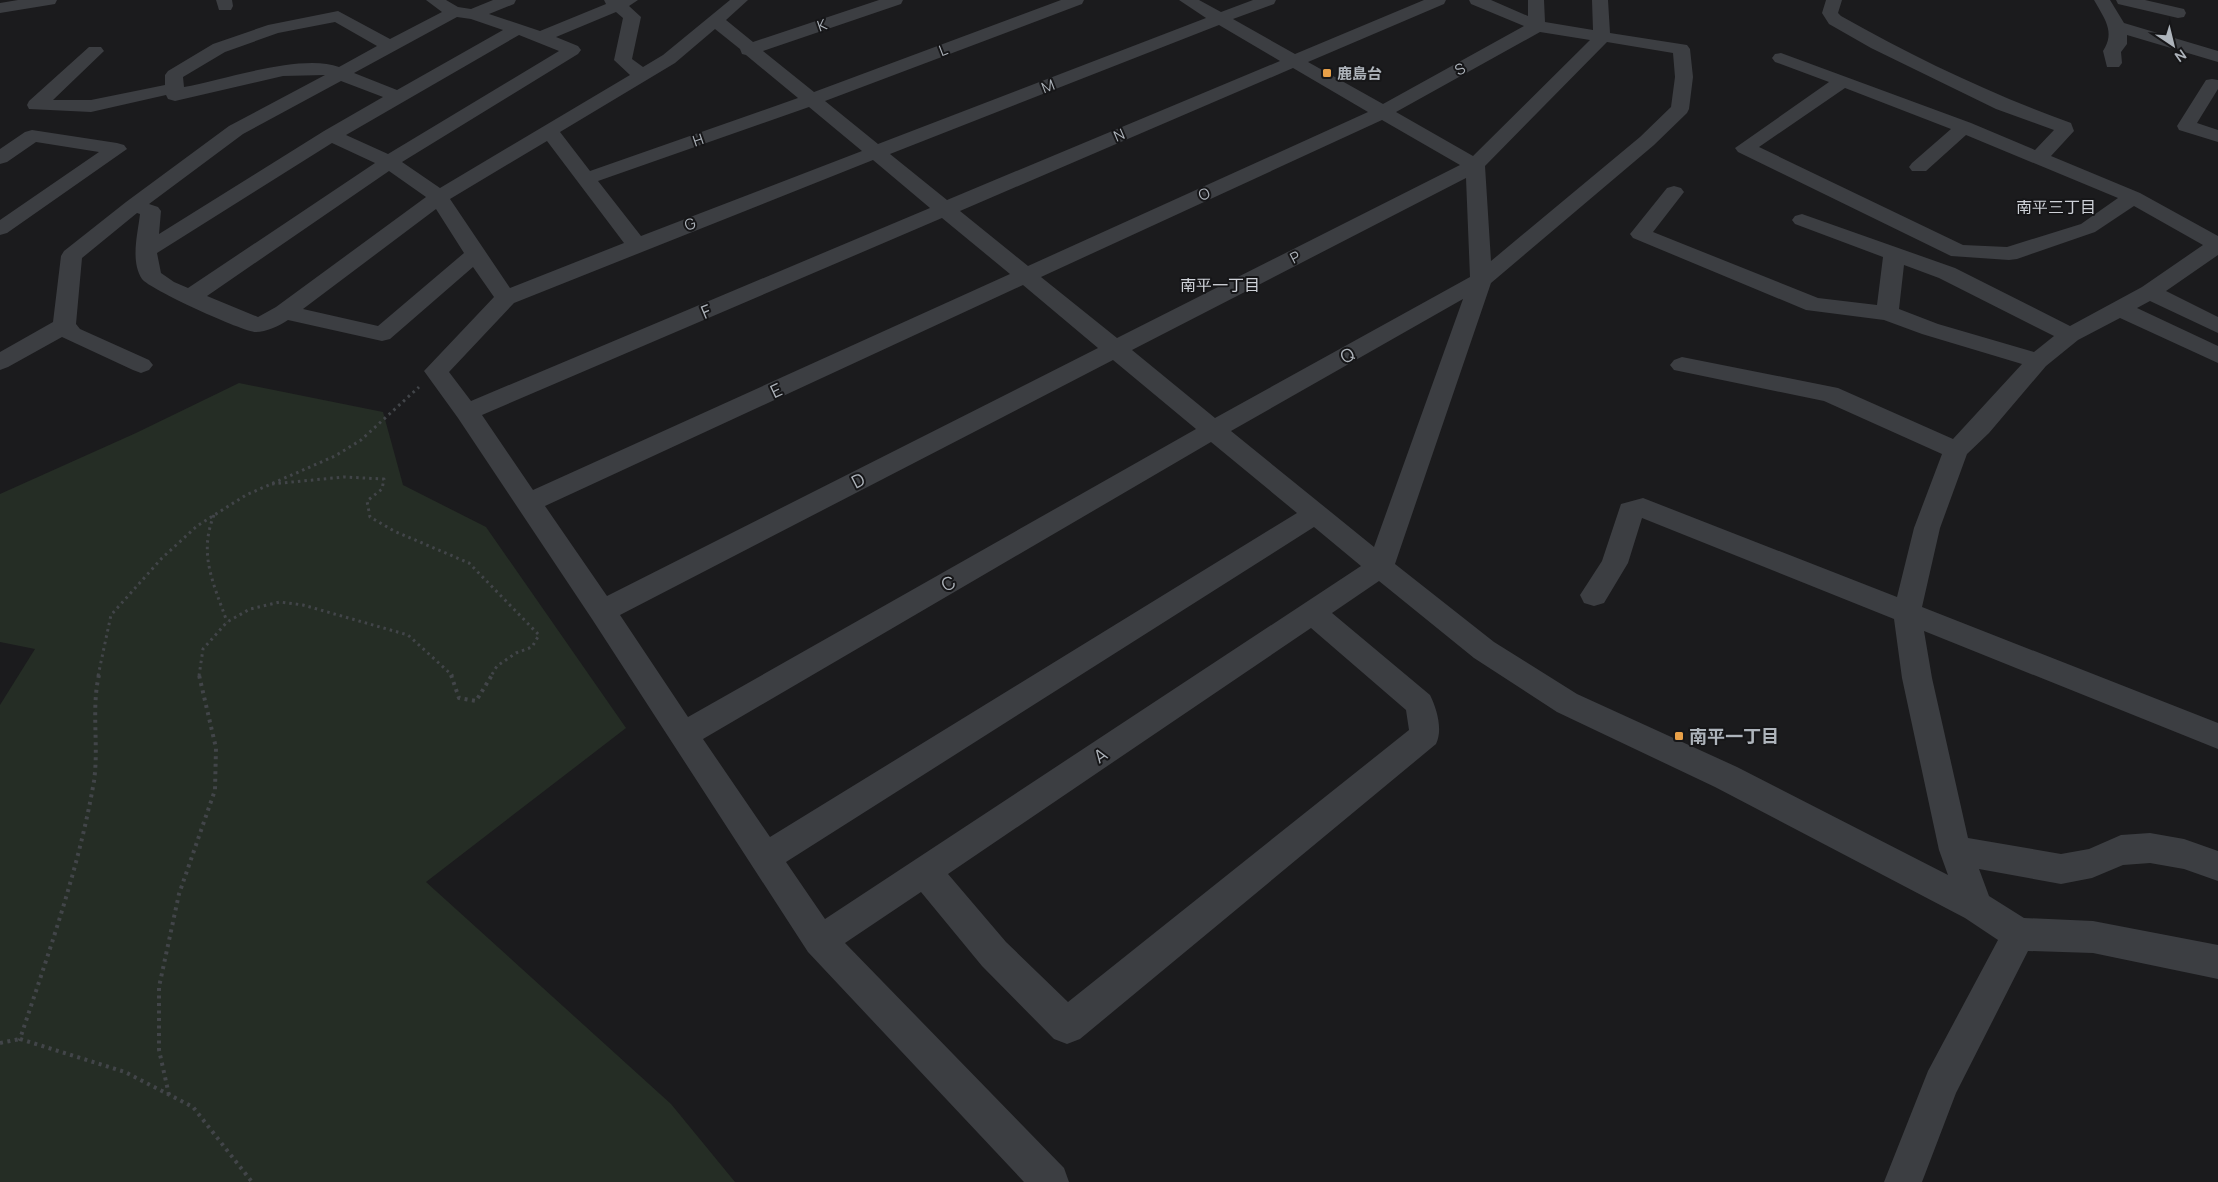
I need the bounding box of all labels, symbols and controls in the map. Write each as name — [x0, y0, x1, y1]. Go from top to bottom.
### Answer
street label: K — [814, 14, 830, 36]
north arrow — [2148, 20, 2198, 70]
street label: L — [936, 39, 951, 61]
text: N — [2171, 45, 2190, 67]
street label: S — [1451, 58, 1469, 80]
place label: 鹿島台 — [1337, 63, 1382, 84]
marker: 鹿島台 — [1321, 67, 1333, 79]
street label: M — [1038, 74, 1058, 98]
street label: N — [1110, 123, 1128, 147]
street label: H — [690, 128, 706, 152]
street label: O — [1195, 182, 1213, 206]
district label: 南平三丁目 — [2016, 196, 2096, 218]
street label: G — [681, 212, 699, 236]
street label: P — [1286, 246, 1304, 268]
district label: 南平一丁目 — [1180, 274, 1260, 296]
street label: F — [697, 298, 715, 324]
street label: Q — [1335, 341, 1359, 369]
street label: E — [766, 377, 786, 403]
street label: D — [847, 467, 869, 493]
street label: C — [936, 569, 960, 597]
place label: 南平一丁目 — [1689, 724, 1779, 748]
marker: 南平一丁目 — [1673, 730, 1685, 742]
street label: A — [1089, 742, 1112, 768]

